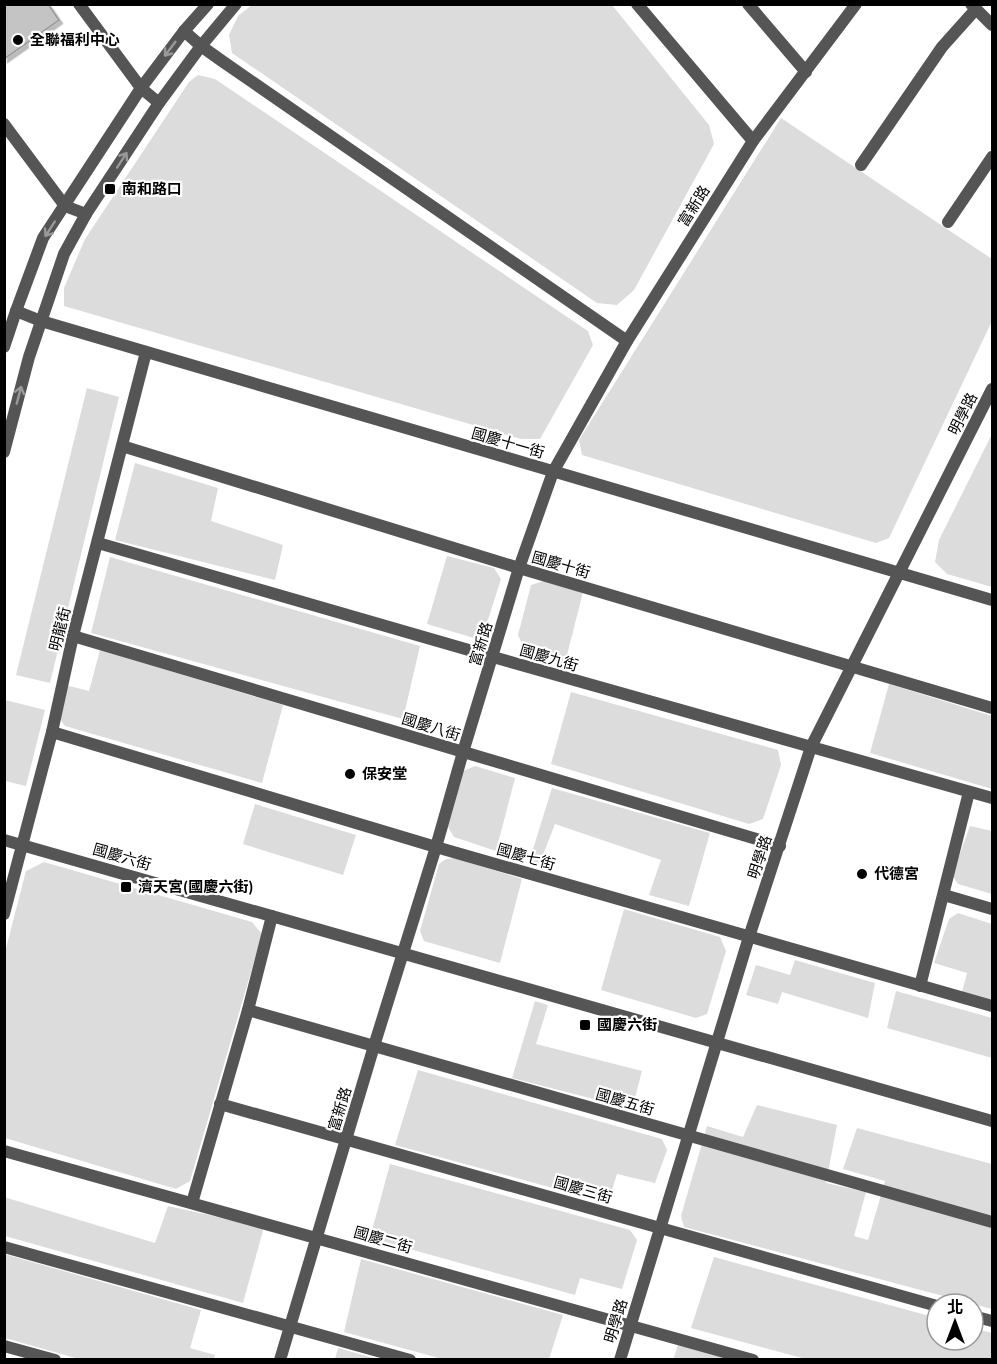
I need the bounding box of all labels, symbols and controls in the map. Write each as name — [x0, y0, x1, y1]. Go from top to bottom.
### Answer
place label: 全聯福利中心 — [30, 30, 120, 51]
marker: 全聯福利中心 — [11, 33, 25, 47]
one-way arrow — [164, 41, 177, 57]
one-way arrow — [116, 153, 128, 169]
place label: 南和路口 — [122, 179, 182, 200]
marker: 南和路口 — [103, 182, 117, 196]
street label: 富新路 — [674, 182, 715, 231]
one-way arrow — [44, 220, 56, 236]
one-way arrow — [14, 386, 26, 405]
street label: 明學路 — [944, 389, 983, 439]
street label: 國慶十一街 — [469, 423, 547, 464]
street label: 國慶十街 — [529, 547, 593, 584]
street label: 明龍街 — [45, 605, 76, 654]
street label: 富新路 — [465, 620, 498, 669]
street label: 國慶九街 — [517, 640, 581, 677]
street label: 國慶八街 — [399, 709, 463, 746]
place label: 保安堂 — [362, 764, 407, 785]
marker: 保安堂 — [343, 767, 357, 781]
street label: 明學路 — [744, 833, 777, 882]
street label: 國慶六街 — [90, 839, 154, 876]
street label: 國慶七街 — [494, 839, 558, 876]
place label: 代德宮 — [874, 864, 919, 885]
marker: 代德宮 — [855, 867, 869, 881]
place label: 濟天宮(國慶六街) — [138, 877, 253, 898]
marker: 濟天宮(國慶六街) — [119, 880, 133, 894]
place label: 國慶六街 — [597, 1015, 657, 1036]
marker: 國慶六街 — [578, 1018, 592, 1032]
street label: 國慶五街 — [593, 1084, 657, 1121]
street label: 富新路 — [324, 1085, 357, 1134]
street label: 國慶三街 — [551, 1172, 615, 1209]
street label: 國慶二街 — [351, 1222, 415, 1259]
north arrow — [925, 1292, 985, 1352]
street label: 明學路 — [600, 1297, 633, 1346]
text: 北 — [947, 1297, 963, 1319]

